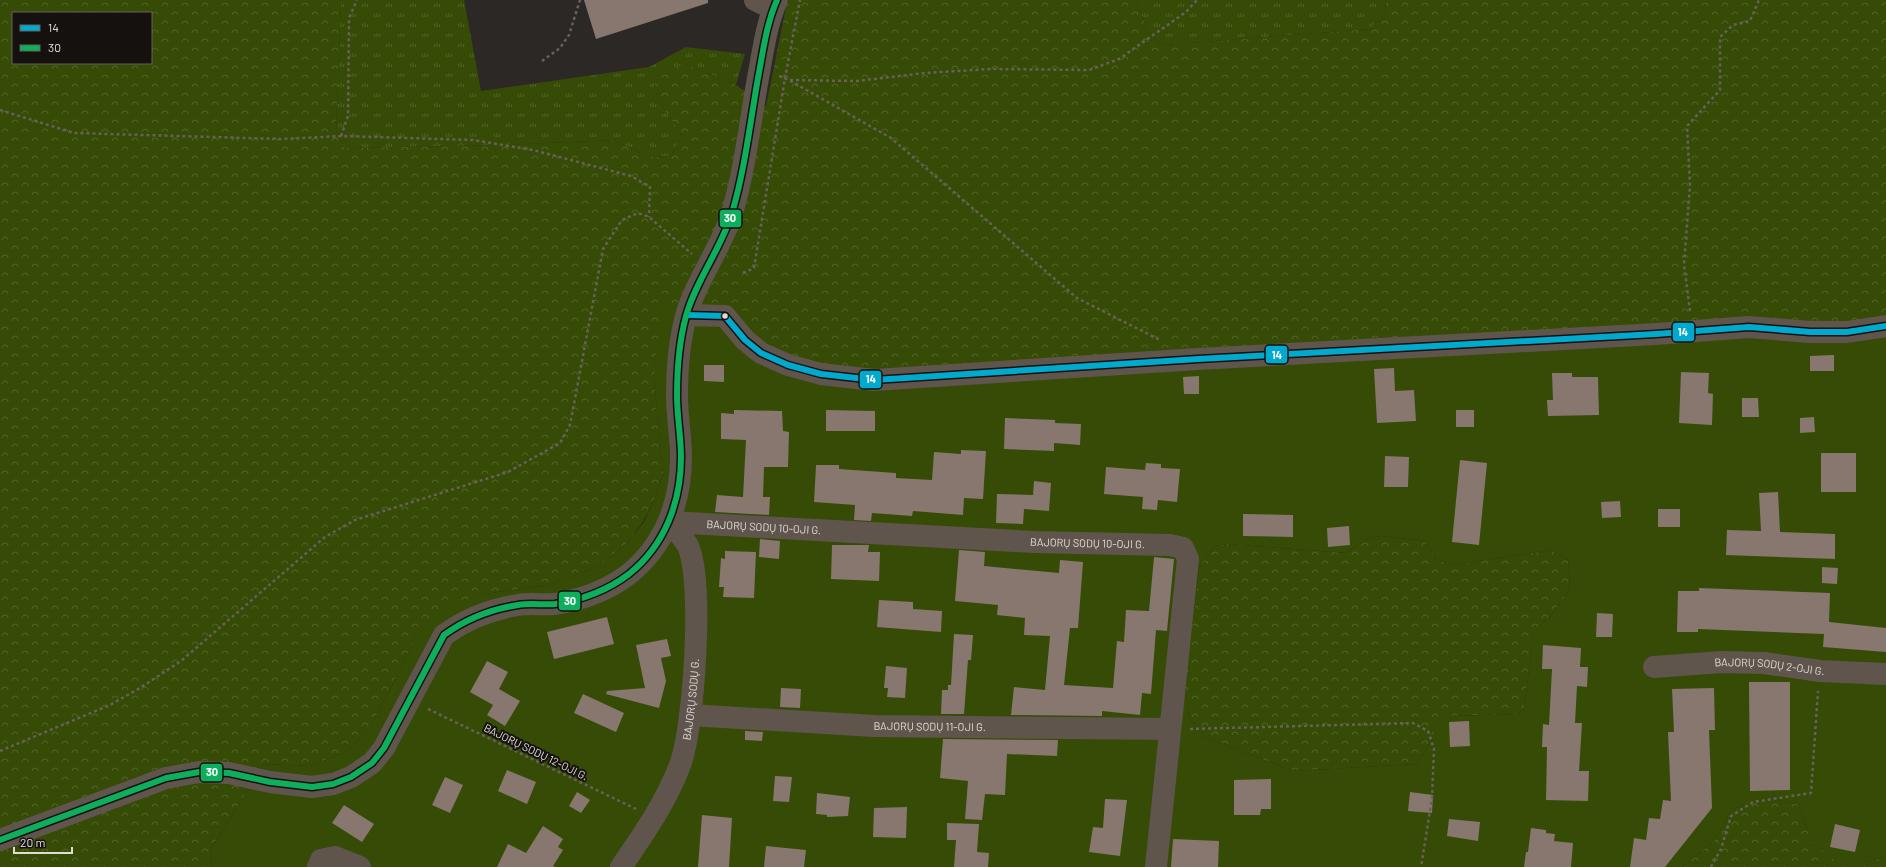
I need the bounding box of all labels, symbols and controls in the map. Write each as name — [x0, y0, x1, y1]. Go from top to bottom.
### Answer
legend — [12, 12, 152, 64]
text: 14 — [48, 20, 59, 34]
text: 30 — [48, 40, 61, 54]
line badge: 30 — [719, 209, 742, 228]
text: 30 — [724, 211, 736, 224]
unlabelled marker — [720, 311, 730, 321]
line badge: 14 — [1672, 322, 1695, 342]
text: 14 — [1678, 325, 1689, 338]
line badge: 14 — [1265, 345, 1288, 364]
text: 14 — [1272, 348, 1283, 361]
line badge: 14 — [859, 370, 882, 389]
text: 14 — [866, 372, 877, 385]
street label: BAJORŲ SODŲ 10-OJI G. — [706, 517, 822, 536]
street label: BAJORŲ SODŲ 10-OJI G. — [1030, 535, 1145, 550]
line badge: 30 — [558, 591, 581, 611]
text: 30 — [564, 594, 576, 607]
street label: BAJORŲ SODŲ 2-OJI G. — [1714, 655, 1825, 677]
street label: BAJORŲ SODŲ G. — [679, 658, 701, 741]
street label: BAJORŲ SODŲ 11-OJI G. — [873, 719, 986, 733]
street label: BAJORŲ SODŲ 12-OJI G. — [482, 721, 590, 782]
line badge: 30 — [200, 763, 223, 782]
text: 30 — [206, 765, 218, 778]
scale bar — [14, 829, 72, 855]
text: 20 m — [20, 835, 46, 849]

